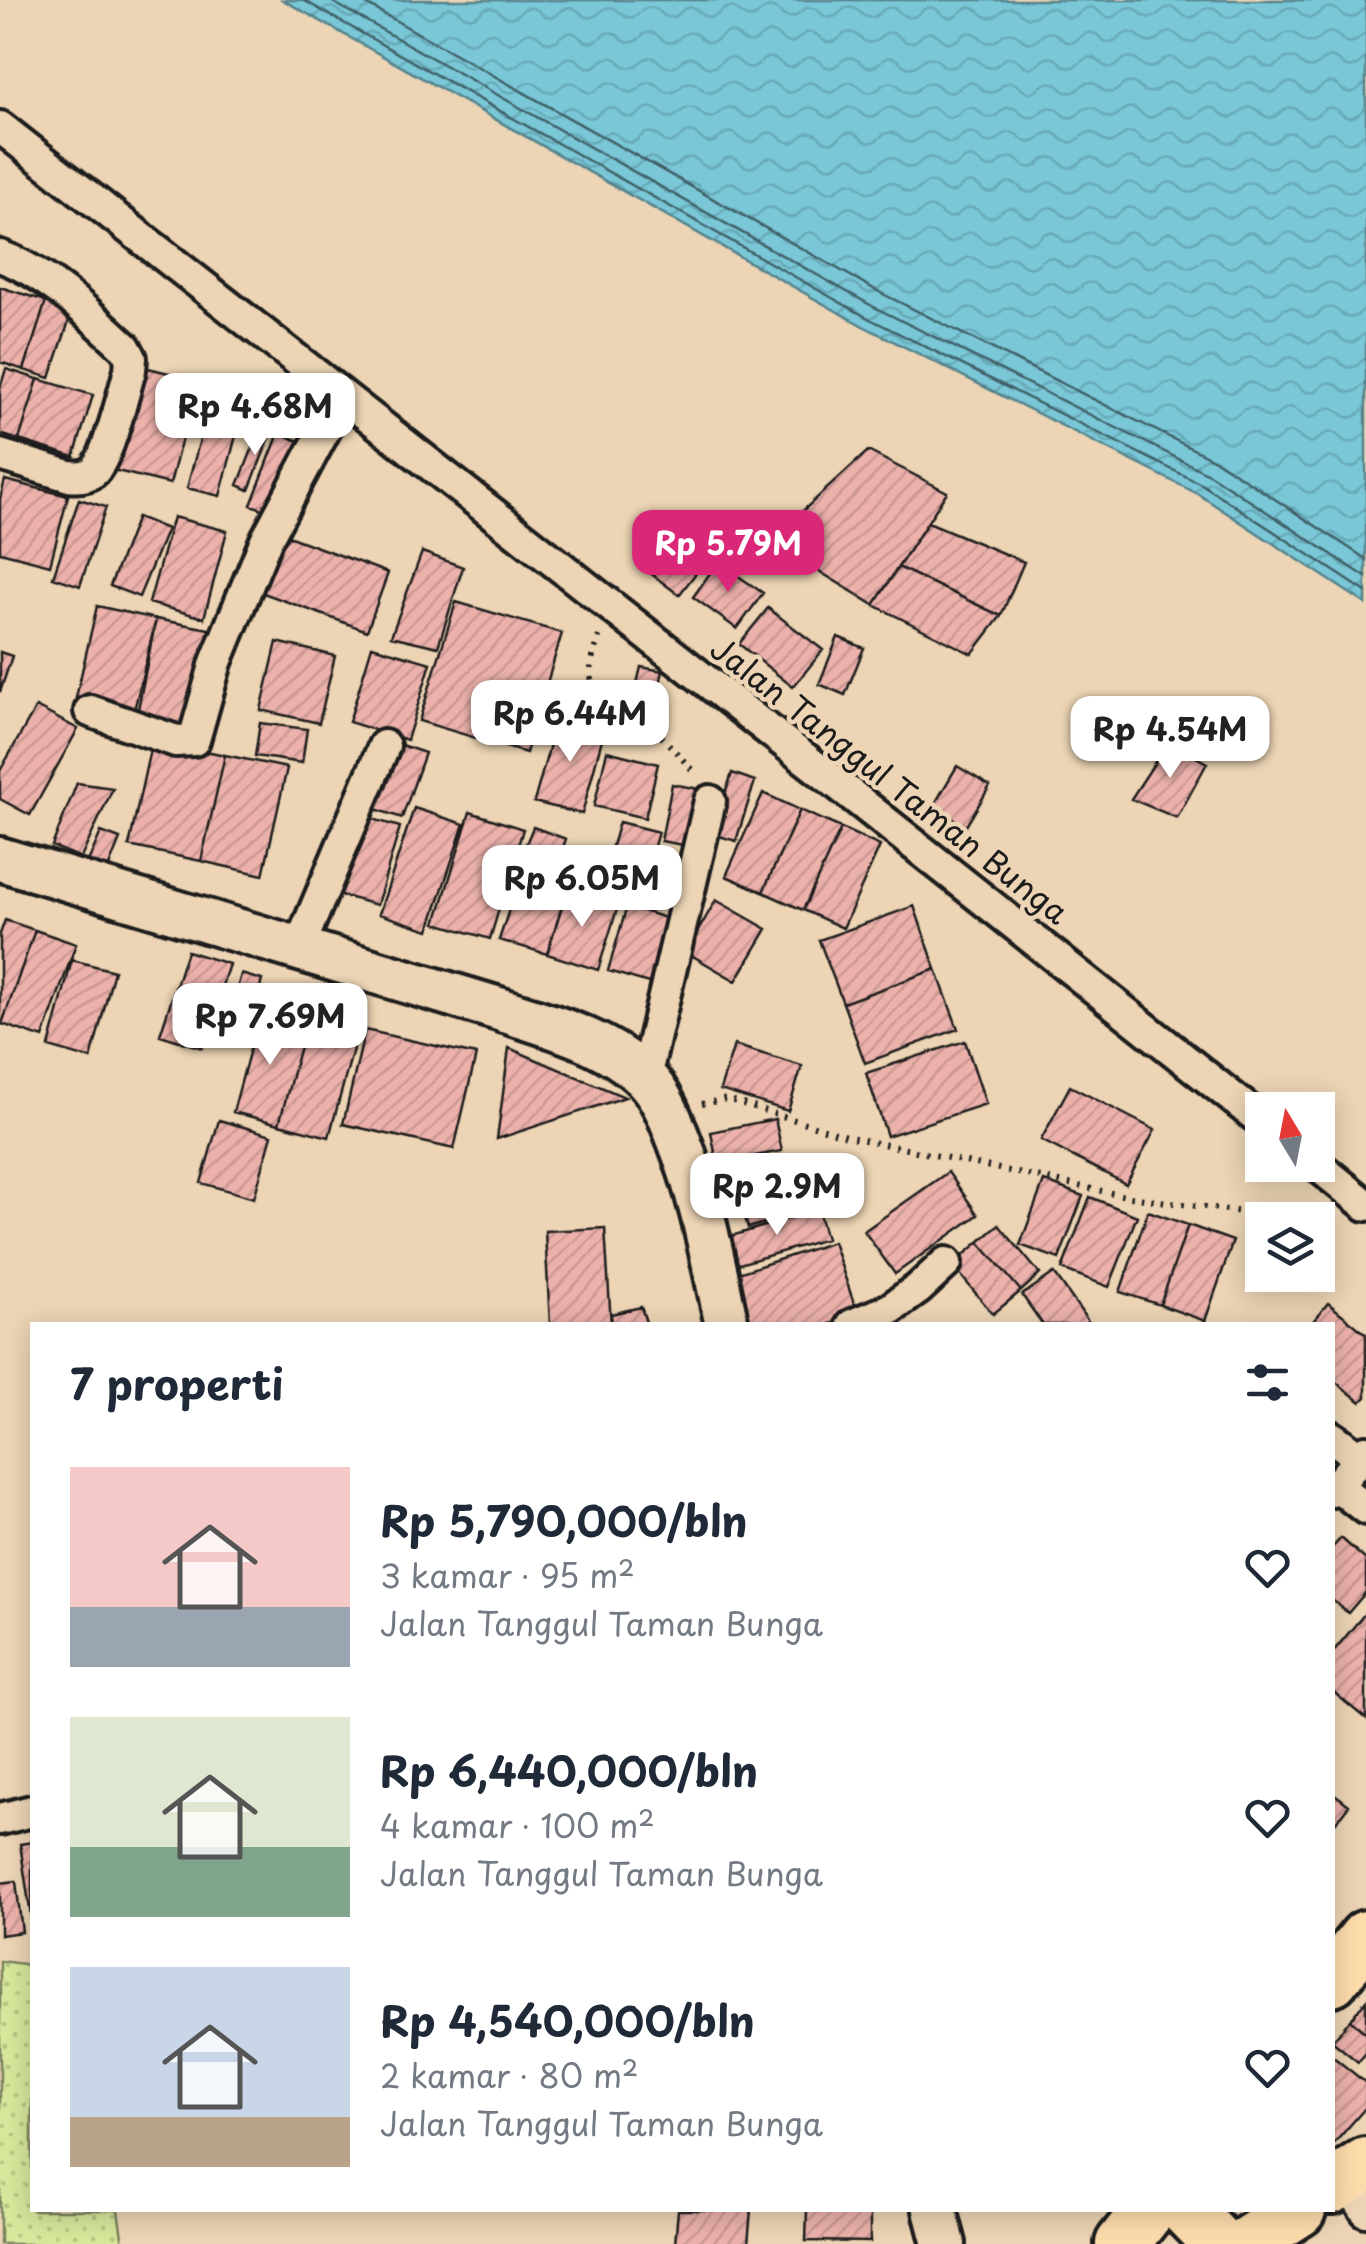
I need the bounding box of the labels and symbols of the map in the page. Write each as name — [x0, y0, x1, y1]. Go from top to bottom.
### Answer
pin: Rp 4.68M — [152, 373, 358, 458]
pin: Rp 5.79M — [625, 510, 831, 595]
street label: Jalan Tanggul Taman Bunga — [701, 624, 1080, 935]
pin: Rp 6.44M — [467, 680, 673, 765]
pin: Rp 4.54M — [1067, 696, 1273, 781]
pin: Rp 6.05M — [479, 845, 685, 930]
pin: Rp 7.69M — [167, 983, 373, 1068]
north arrow — [1245, 1092, 1335, 1182]
pin: Rp 2.9M — [685, 1153, 869, 1238]

